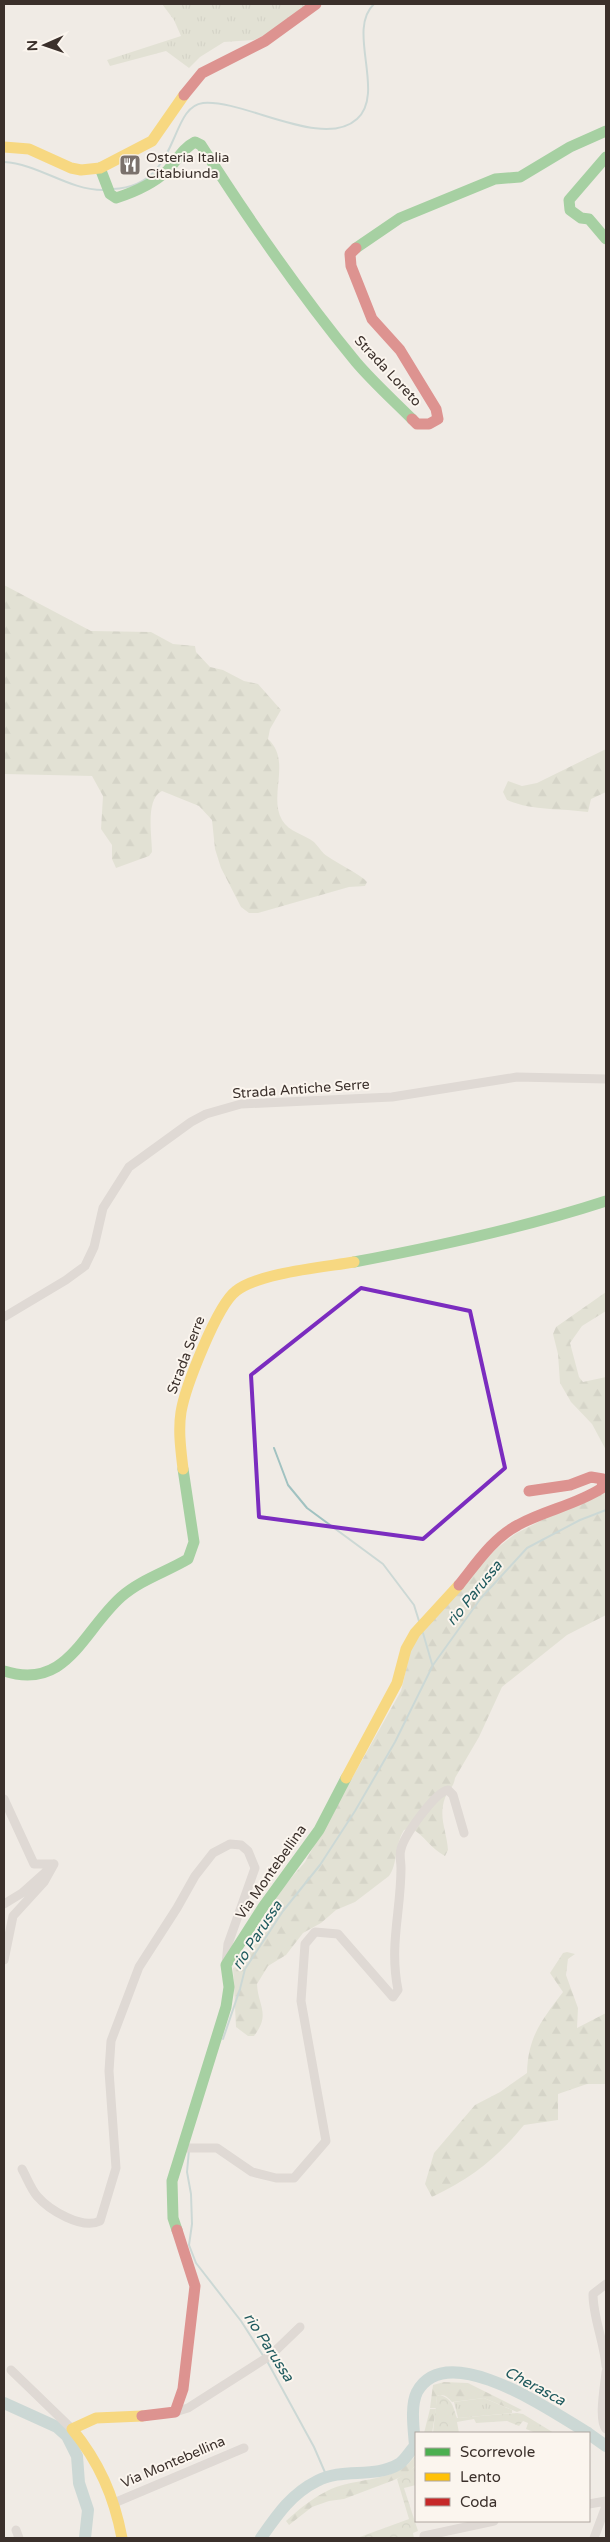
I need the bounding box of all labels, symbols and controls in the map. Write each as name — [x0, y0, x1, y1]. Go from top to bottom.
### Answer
north arrow — [20, 20, 70, 70]
text: N — [24, 40, 41, 51]
place label: Osteria Italia Citabiunda — [146, 149, 229, 182]
restaurant icon: Osteria Italia Citabiunda — [118, 153, 142, 177]
street label: Strada Loreto — [351, 332, 425, 410]
street label: Strada Antiche Serre — [232, 1076, 370, 1102]
street label: Strada Serre — [163, 1314, 209, 1396]
water label: rio Parussa — [442, 1556, 506, 1629]
street label: Via Montebellina — [232, 1821, 310, 1923]
water label: rio Parussa — [228, 1897, 286, 1973]
water label: rio Parussa — [240, 2309, 298, 2385]
water label: Cherasca — [502, 2363, 569, 2410]
street label: Via Montebellina — [118, 2432, 228, 2492]
legend — [415, 2432, 590, 2522]
text: Scorrevole — [460, 2443, 535, 2461]
text: Lento — [460, 2468, 501, 2486]
text: Coda — [460, 2493, 497, 2511]

